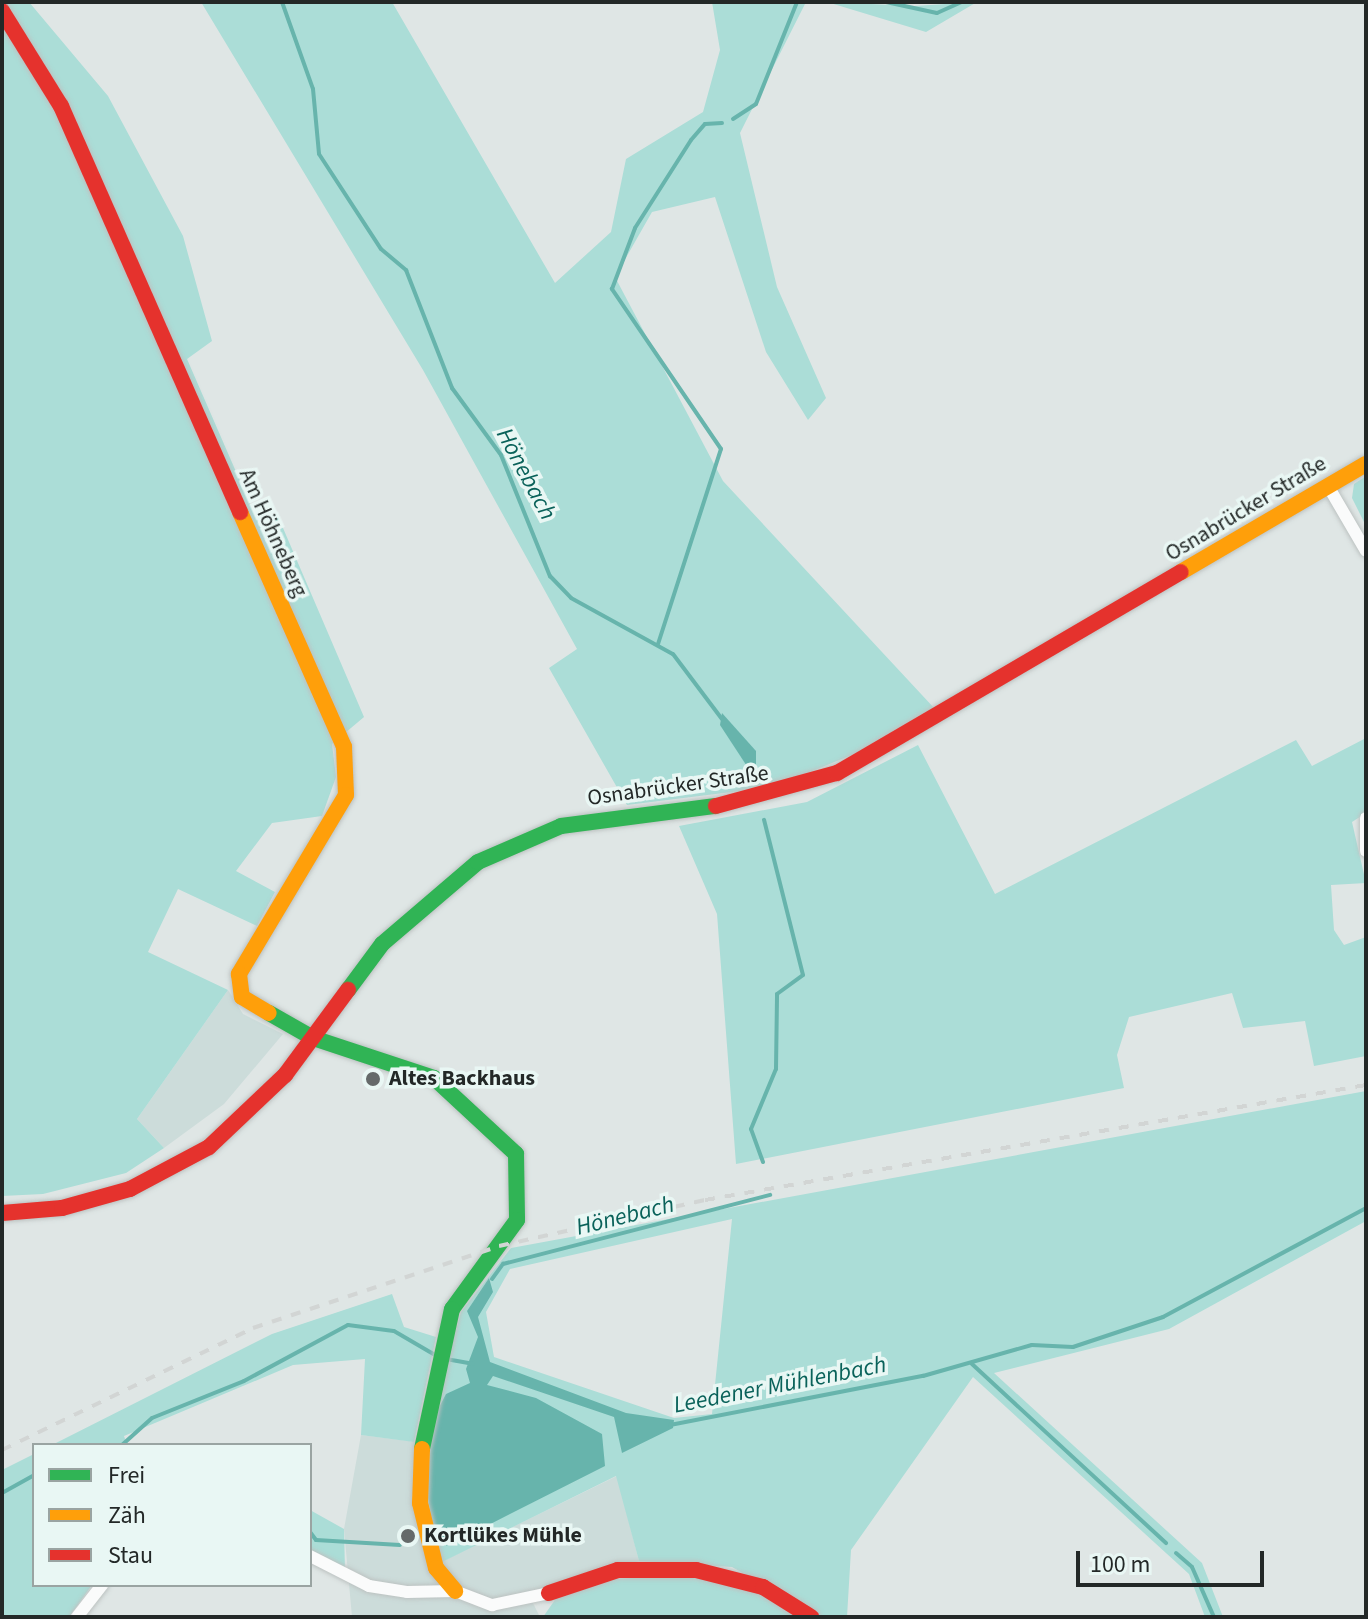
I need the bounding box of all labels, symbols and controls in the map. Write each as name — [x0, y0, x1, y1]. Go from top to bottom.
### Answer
water label: Hönebach — [490, 423, 562, 525]
street label: Osnabrücker Straße — [1161, 451, 1331, 567]
street label: Am Höhneberg — [233, 465, 313, 601]
street label: Osnabrücker Straße — [586, 760, 770, 812]
place label: Altes Backhaus — [389, 1066, 535, 1092]
marker: Altes Backhaus — [364, 1070, 382, 1088]
water label: Hönebach — [573, 1190, 677, 1242]
water label: Leedener Mühlenbach — [671, 1350, 889, 1420]
legend — [32, 1443, 312, 1587]
text: Frei — [108, 1458, 145, 1493]
text: Zäh — [108, 1498, 146, 1533]
place label: Kortlükes Mühle — [424, 1523, 582, 1549]
marker: Kortlükes Mühle — [399, 1527, 417, 1545]
scale bar — [1080, 1535, 1268, 1585]
text: Stau — [108, 1538, 153, 1573]
text: 100 m — [1090, 1547, 1150, 1582]

